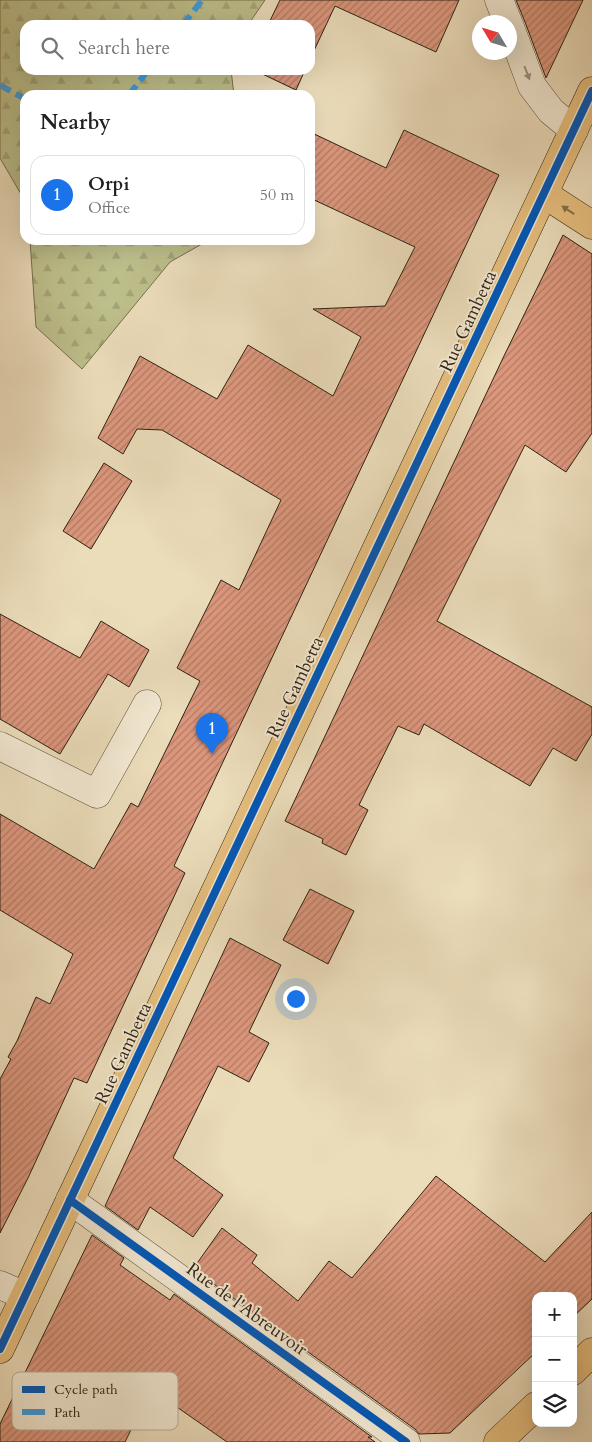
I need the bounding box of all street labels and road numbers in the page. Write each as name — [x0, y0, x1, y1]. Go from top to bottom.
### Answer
street label: Rue Gambetta — [434, 266, 503, 376]
street label: Rue Gambetta — [261, 632, 330, 742]
street label: Rue Gambetta — [89, 998, 158, 1108]
street label: Rue de l'Abreuvoir — [181, 1257, 313, 1362]

